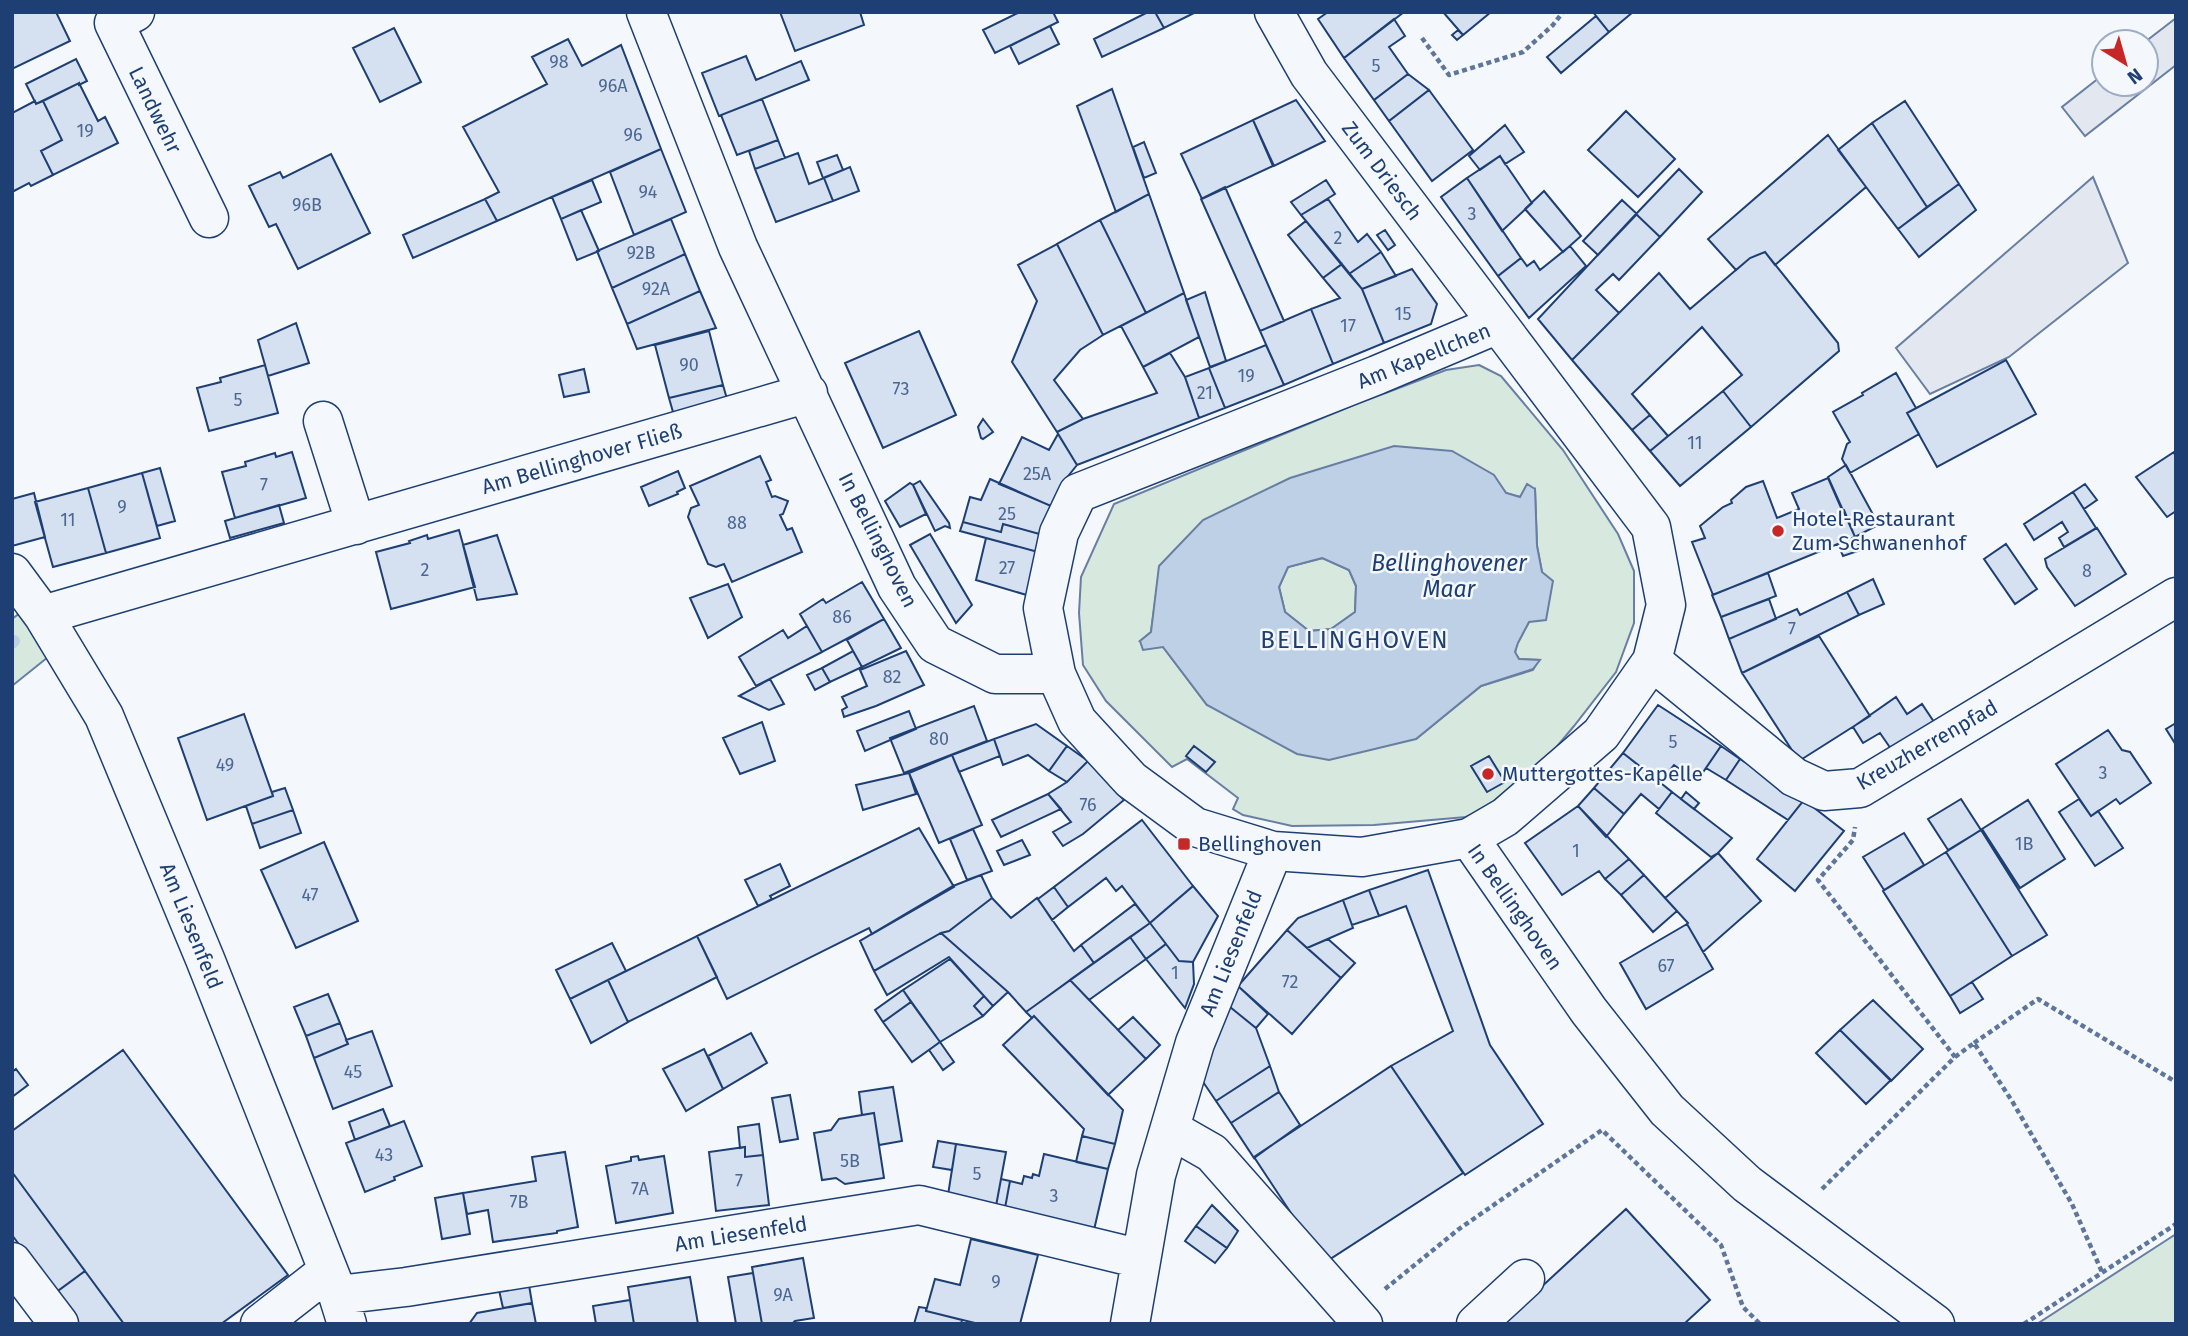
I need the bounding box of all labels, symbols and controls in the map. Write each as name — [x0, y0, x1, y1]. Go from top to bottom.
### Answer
north arrow — [2090, 28, 2160, 98]
house number: 98 — [549, 51, 569, 73]
house number: 5 — [1371, 55, 1381, 77]
street label: Landwehr — [123, 62, 187, 158]
text: N — [2123, 63, 2147, 89]
house number: 96A — [598, 75, 628, 97]
street label: Zum Driesch — [1336, 116, 1428, 226]
house number: 19 — [76, 120, 94, 142]
house number: 96 — [623, 124, 643, 146]
house number: 94 — [639, 181, 658, 203]
house number: 96B — [292, 194, 322, 216]
house number: 3 — [1468, 203, 1476, 225]
house number: 2 — [1334, 227, 1343, 249]
house number: 92B — [627, 242, 656, 264]
house number: 92A — [642, 278, 671, 300]
house number: 15 — [1395, 303, 1411, 325]
house number: 17 — [1340, 315, 1356, 337]
street label: Am Kapellchen — [1354, 317, 1494, 395]
house number: 90 — [679, 354, 699, 376]
house number: 19 — [1237, 365, 1255, 387]
house number: 73 — [893, 378, 909, 400]
house number: 21 — [1197, 382, 1213, 404]
house number: 5 — [233, 389, 243, 411]
street label: Am Bellinghover Fließ — [479, 418, 685, 500]
house number: 11 — [1687, 432, 1703, 454]
house number: 25A — [1023, 463, 1052, 485]
street label: In Bellinghoven — [833, 468, 923, 612]
house number: 7 — [260, 474, 268, 496]
house number: 9 — [117, 496, 127, 518]
house number: 25 — [998, 503, 1016, 525]
place label: Hotel-Restaurant Zum Schwanenhof — [1792, 506, 1968, 556]
house number: 11 — [60, 509, 76, 531]
house number: 88 — [727, 512, 747, 534]
marker: Hotel-Restaurant Zum Schwanenhof — [1770, 523, 1786, 539]
water label: Bellinghovener Maar — [1371, 549, 1528, 603]
house number: 27 — [999, 557, 1015, 579]
house number: 2 — [421, 559, 430, 581]
house number: 8 — [2082, 560, 2092, 582]
house number: 86 — [832, 606, 852, 628]
house number: 7 — [1788, 618, 1796, 640]
district label: BELLINGHOVEN — [1260, 626, 1450, 654]
house number: 82 — [883, 666, 901, 688]
street label: Kreuzherrenpfad — [1852, 694, 2002, 796]
house number: 80 — [929, 728, 949, 750]
house number: 5 — [1668, 731, 1678, 753]
house number: 49 — [216, 754, 234, 776]
place label: Muttergottes-Kapelle — [1502, 761, 1703, 787]
house number: 3 — [2099, 762, 2107, 784]
marker: Muttergottes-Kapelle — [1480, 766, 1496, 782]
house number: 76 — [1079, 794, 1097, 816]
place label: Bellinghoven — [1198, 831, 1322, 857]
house number: 1B — [2015, 833, 2033, 855]
marker: Bellinghoven — [1176, 836, 1192, 852]
street label: In Bellinghoven — [1462, 839, 1568, 975]
house number: 1 — [1572, 840, 1580, 862]
street label: Am Liesenfeld — [154, 859, 228, 993]
house number: 47 — [301, 884, 319, 906]
street label: Am Liesenfeld — [1194, 886, 1268, 1020]
house number: 67 — [1657, 955, 1675, 977]
house number: 1 — [1171, 962, 1179, 984]
house number: 72 — [1282, 971, 1298, 993]
house number: 45 — [344, 1061, 362, 1083]
house number: 43 — [375, 1144, 393, 1166]
house number: 5B — [840, 1150, 860, 1172]
house number: 5 — [972, 1163, 982, 1185]
house number: 7 — [735, 1170, 743, 1192]
house number: 7A — [631, 1178, 650, 1200]
house number: 3 — [1050, 1185, 1058, 1207]
house number: 7B — [510, 1191, 529, 1213]
street label: Am Liesenfeld — [673, 1211, 809, 1257]
house number: 9 — [991, 1271, 1001, 1293]
house number: 9A — [773, 1284, 793, 1306]

